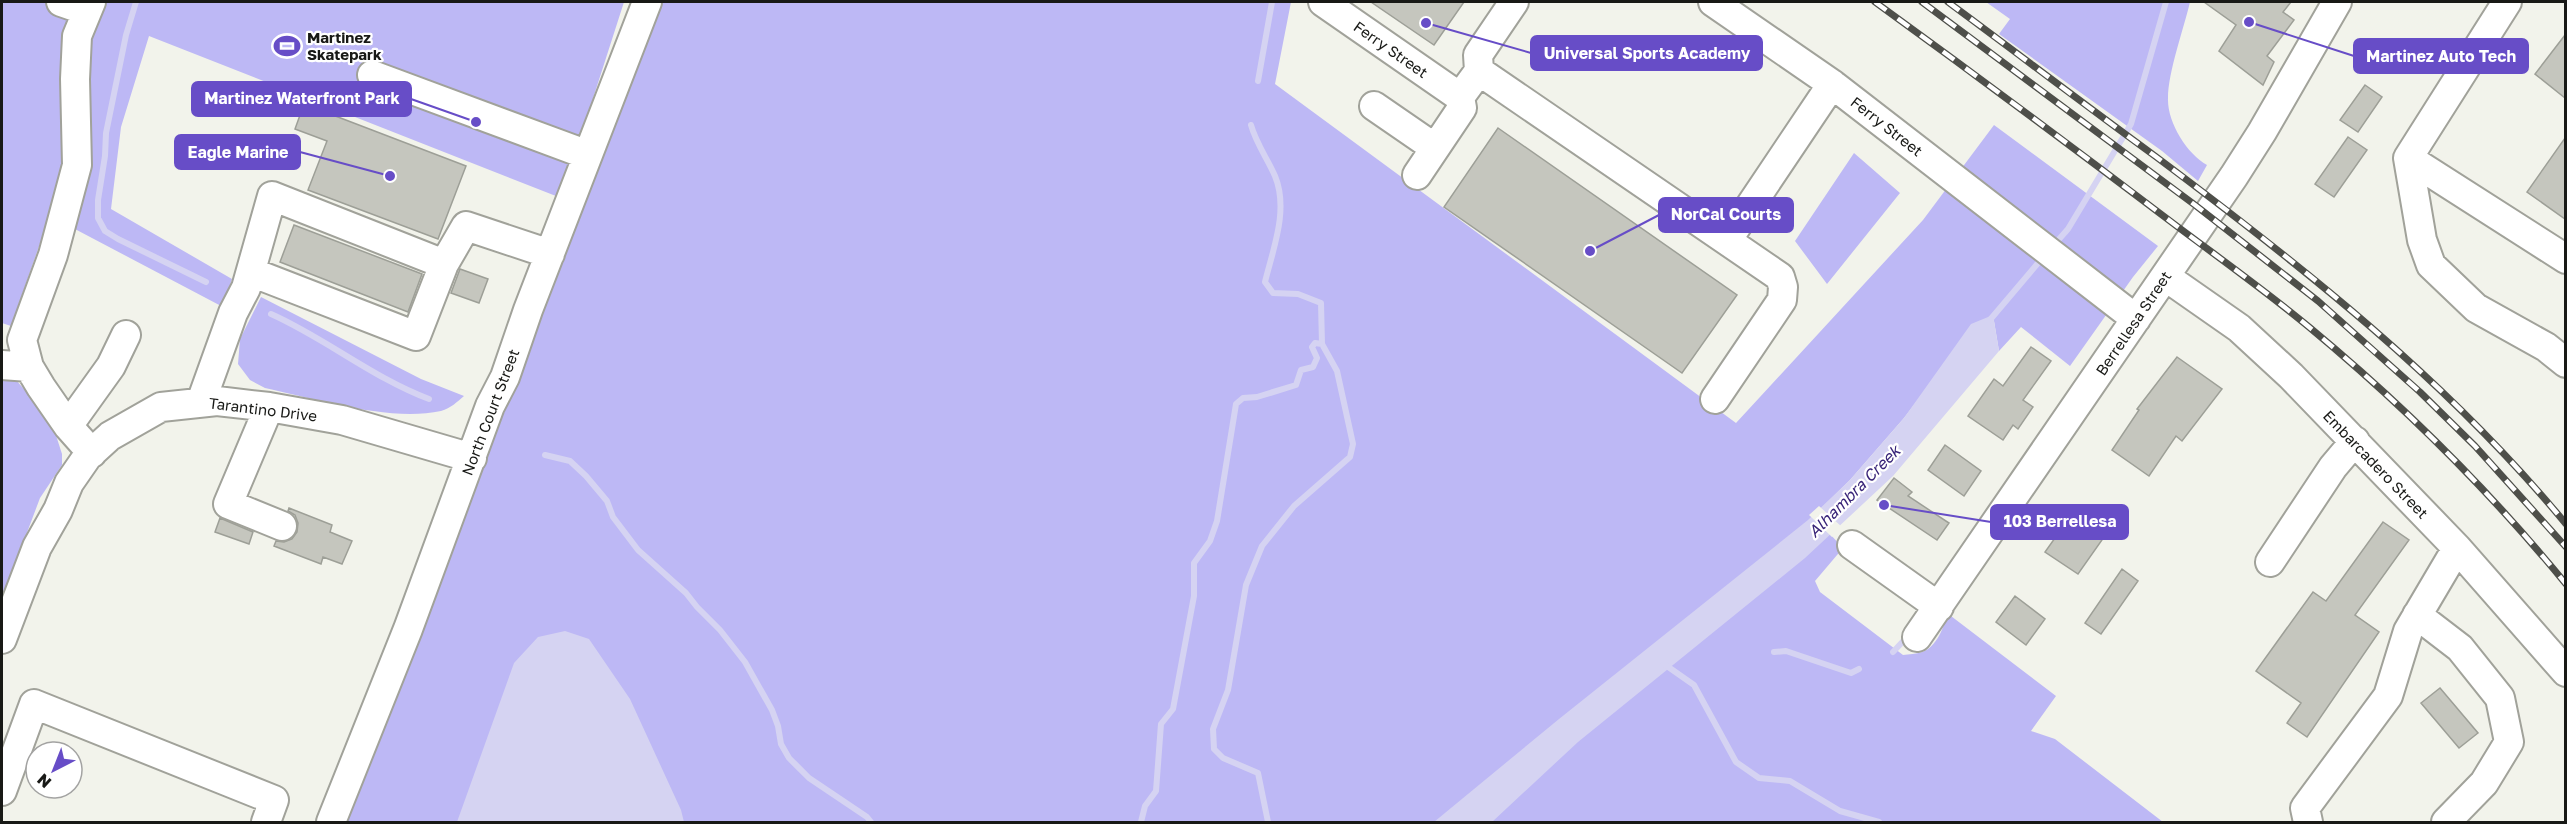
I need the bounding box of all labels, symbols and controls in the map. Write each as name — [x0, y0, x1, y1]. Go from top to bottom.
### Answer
street label: Ferry Street — [1351, 17, 1431, 81]
place label: Martinez Skatepark — [307, 28, 382, 63]
sports icon: Martinez Skatepark — [272, 31, 302, 61]
callout: Universal Sports Academy — [1531, 36, 1762, 70]
callout: Martinez Auto Tech — [2354, 39, 2528, 73]
text: Universal Sports Academy — [1544, 43, 1751, 63]
text: Martinez Auto Tech — [2366, 46, 2516, 66]
callout: Martinez Waterfront Park — [192, 82, 411, 116]
text: Martinez Waterfront Park — [204, 88, 401, 108]
street label: Ferry Street — [1848, 92, 1926, 160]
callout: Eagle Marine — [175, 135, 300, 169]
text: Eagle Marine — [187, 142, 289, 162]
callout: NorCal Courts — [1659, 198, 1793, 232]
text: NorCal Courts — [1671, 204, 1781, 224]
street label: Berrellesa Street — [2092, 268, 2174, 378]
street label: North Court Street — [458, 346, 522, 478]
street label: Tarantino Drive — [208, 393, 318, 425]
street label: Embarcadero Street — [2320, 406, 2432, 522]
water label: Alhambra Creek — [1804, 439, 1906, 541]
callout: 103 Berrellesa — [1991, 505, 2128, 539]
text: 103 Berrellesa — [2003, 511, 2117, 531]
north arrow — [24, 740, 84, 800]
text: N — [33, 770, 55, 793]

